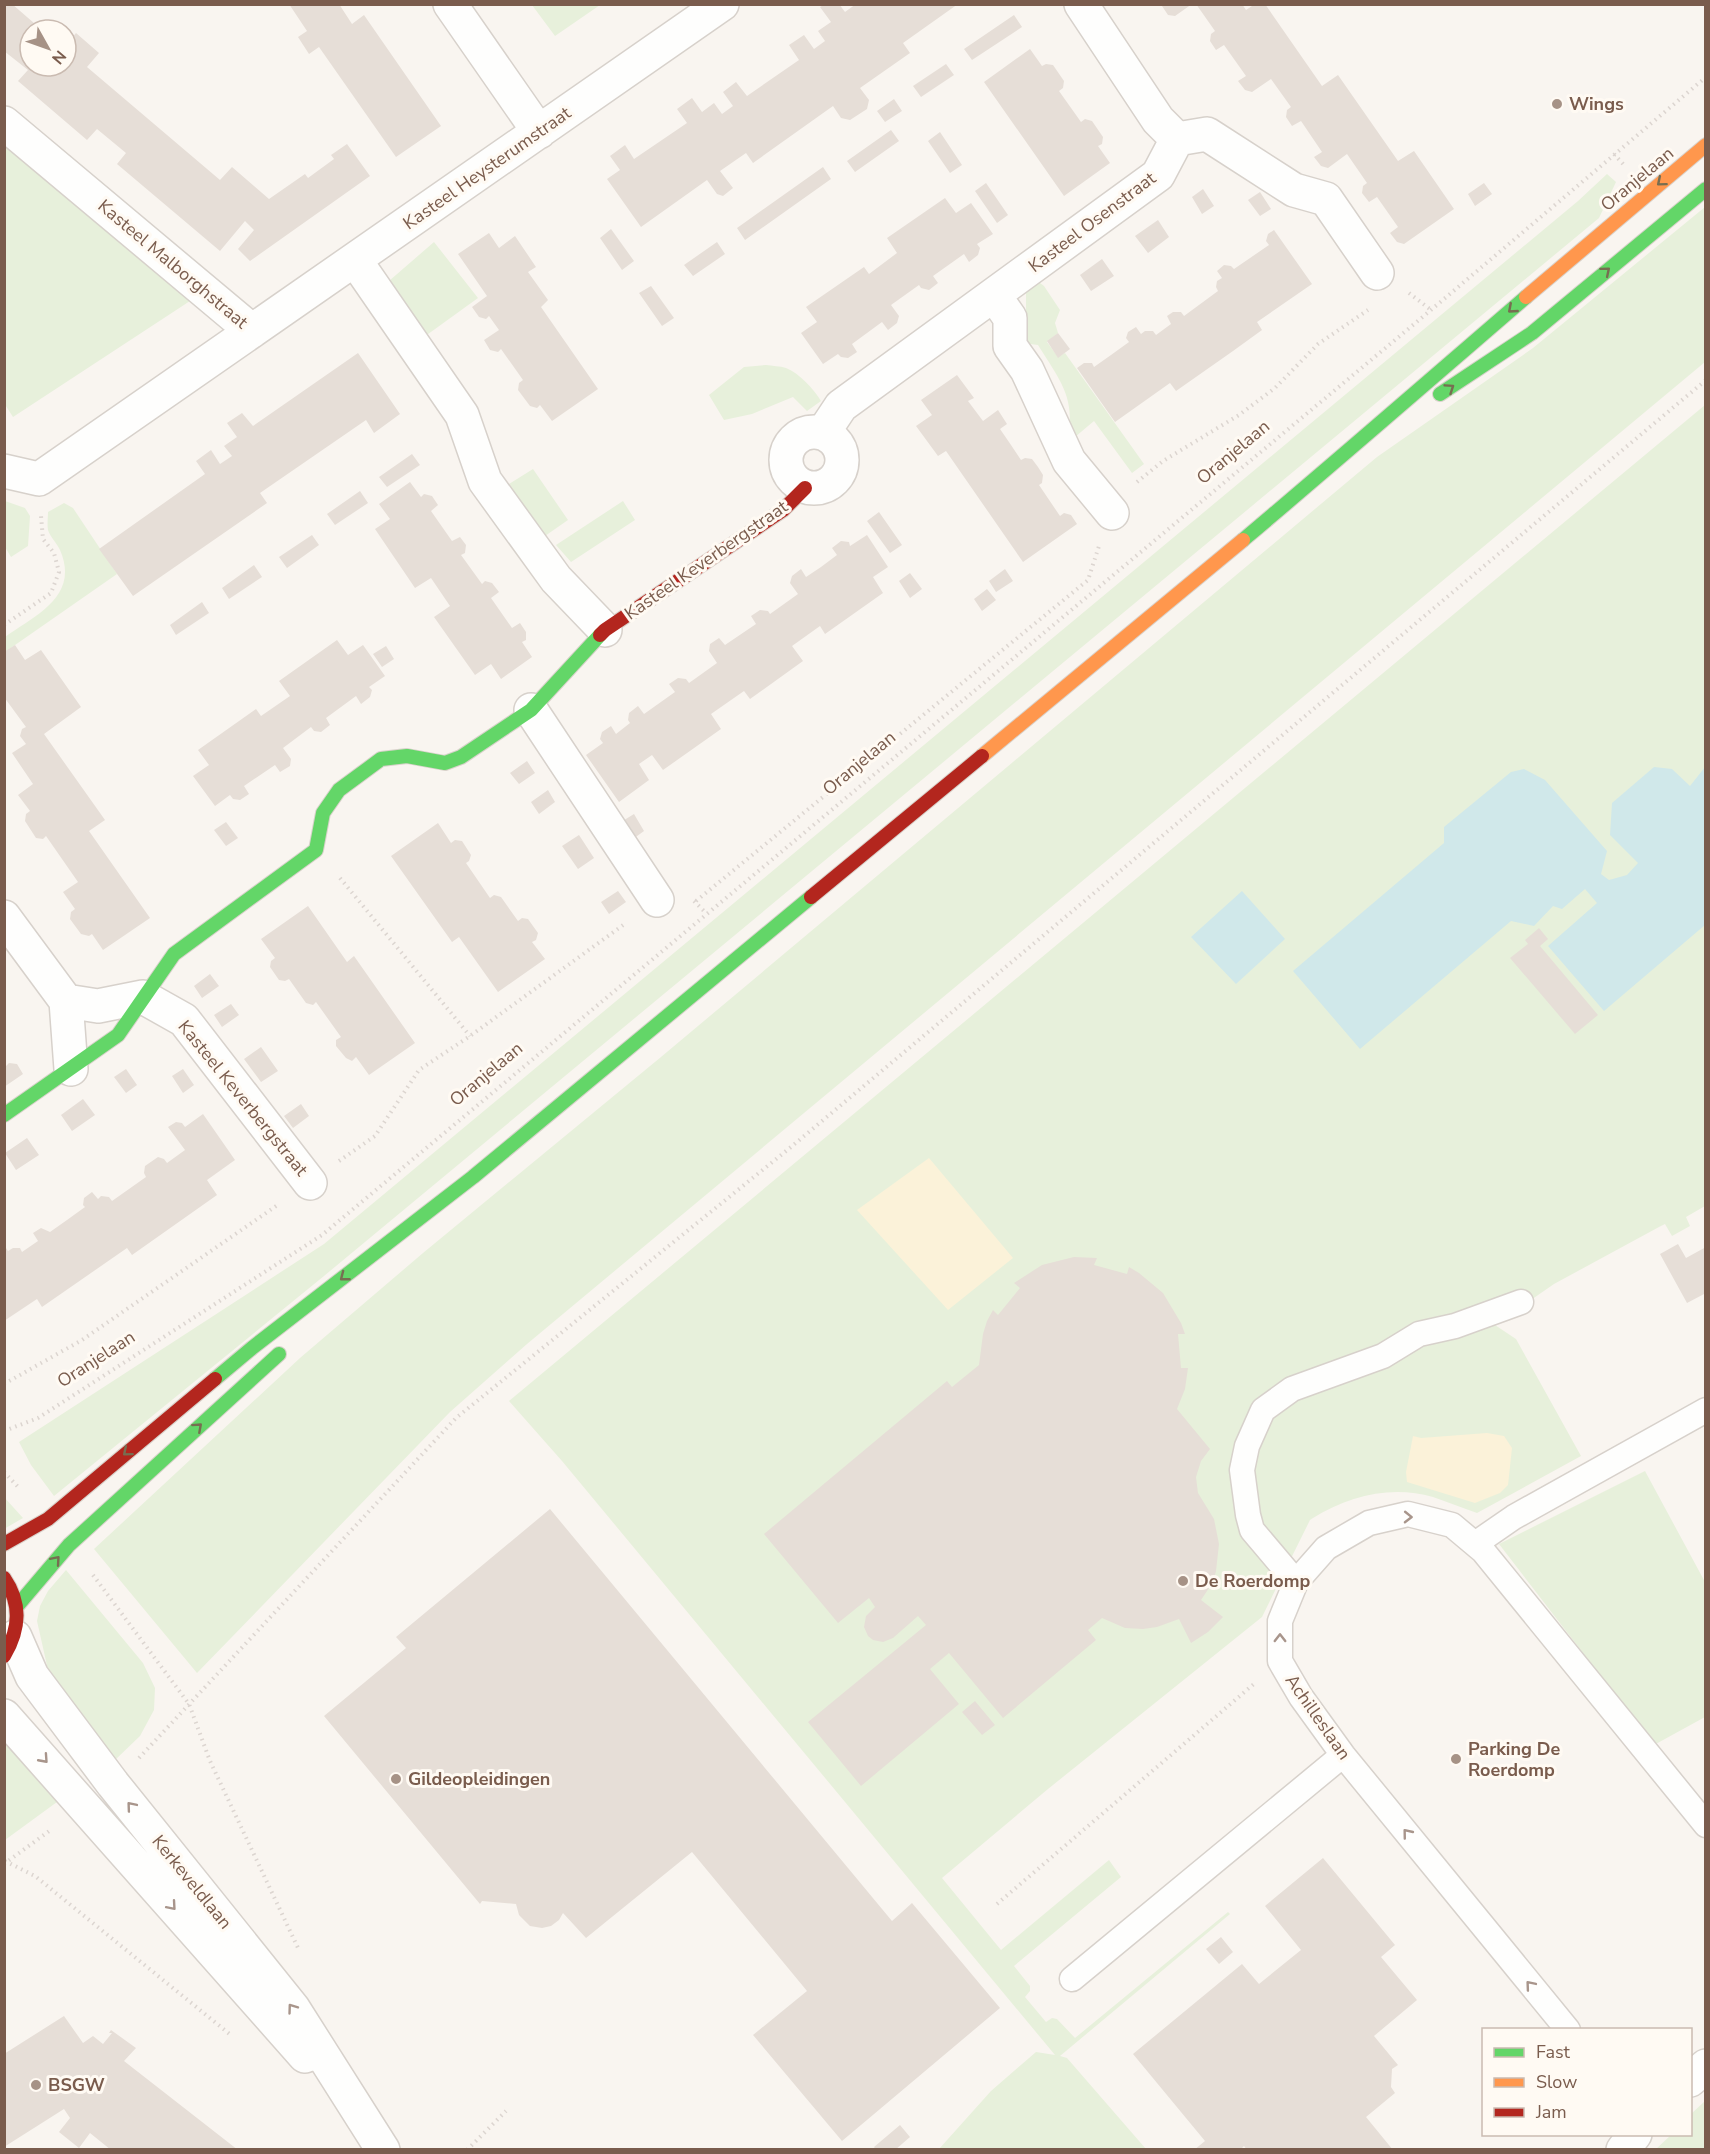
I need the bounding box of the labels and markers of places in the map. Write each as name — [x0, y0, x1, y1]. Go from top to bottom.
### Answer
place label: Wings — [1569, 92, 1624, 116]
marker: Wings — [1550, 97, 1564, 111]
place label: De Roerdomp — [1195, 1569, 1310, 1593]
marker: De Roerdomp — [1176, 1574, 1190, 1588]
place label: Parking De Roerdomp — [1468, 1737, 1560, 1782]
marker: Parking De Roerdomp — [1449, 1752, 1463, 1766]
place label: Gildeopleidingen — [408, 1767, 550, 1791]
marker: Gildeopleidingen — [389, 1772, 403, 1786]
place label: BSGW — [48, 2073, 105, 2097]
marker: BSGW — [29, 2078, 43, 2092]

